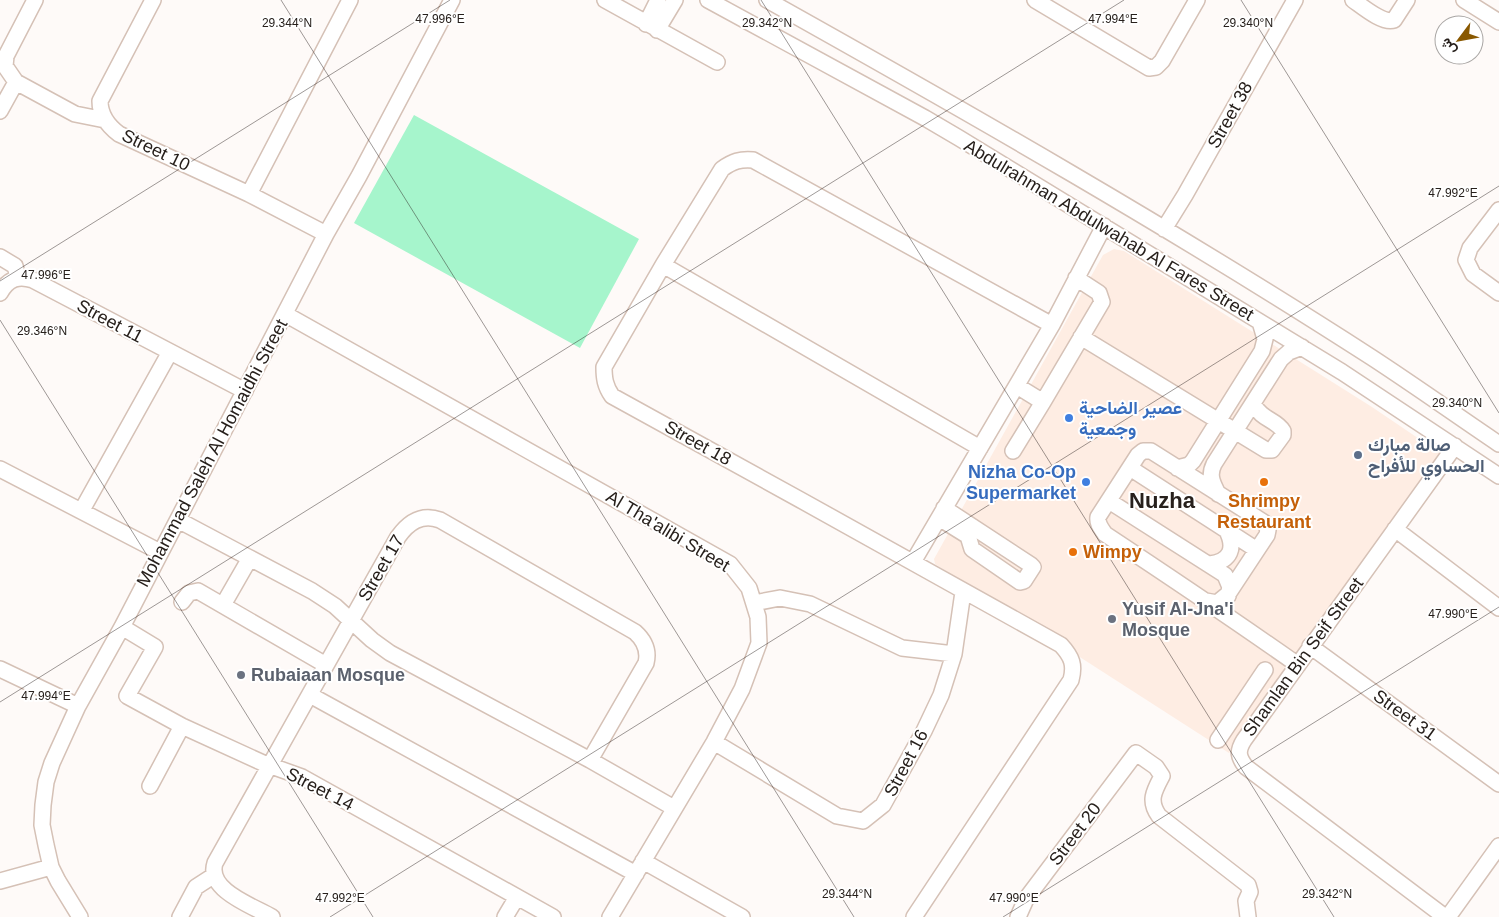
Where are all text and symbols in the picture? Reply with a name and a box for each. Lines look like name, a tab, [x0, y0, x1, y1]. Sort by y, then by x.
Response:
text: 47.996°E	[415, 12, 465, 26]
text: 47.994°E	[1088, 12, 1138, 26]
north arrow	[1434, 15, 1484, 65]
text: 29.344°N	[262, 16, 312, 30]
text: 29.342°N	[742, 16, 792, 30]
text: 29.340°N	[1223, 16, 1273, 30]
text: ش	[1437, 35, 1460, 58]
street label: Street 38	[1204, 78, 1256, 152]
street label: Street 10	[119, 125, 193, 175]
street label: Abdulrahman Abdulwahab Al Fares Street	[961, 135, 1257, 325]
text: 47.992°E	[1428, 186, 1478, 200]
text: 47.996°E	[21, 268, 71, 282]
street label: Street 11	[74, 295, 146, 347]
street label: Mohammad Saleh Al Homaidhi Street	[133, 316, 291, 590]
text: 29.346°N	[17, 324, 67, 338]
text: 29.340°N	[1432, 396, 1482, 410]
place label: عصير الضاحية وجمعية	[1079, 398, 1182, 440]
marker: عصير الضاحية وجمعية	[1063, 412, 1075, 424]
street label: Street 18	[661, 417, 735, 469]
place label: صالة مبارك الحساوي للأفراح	[1368, 435, 1485, 481]
marker: صالة مبارك الحساوي للأفراح	[1352, 449, 1364, 461]
place label: Nizha Co-Op Supermarket	[966, 462, 1076, 503]
marker: Nizha Co-Op Supermarket	[1080, 476, 1092, 488]
marker: Shrimpy Restaurant	[1258, 476, 1270, 488]
street label: Al Tha'alibi Street	[603, 486, 733, 576]
district label: Nuzha	[1129, 488, 1196, 513]
place label: Shrimpy Restaurant	[1217, 491, 1311, 532]
street label: Street 17	[354, 531, 408, 605]
place label: Wimpy	[1083, 542, 1142, 562]
marker: Wimpy	[1067, 546, 1079, 558]
street label: Shamlan Bin Seif Street	[1239, 574, 1367, 740]
place label: Yusif Al-Jna'i Mosque	[1122, 599, 1234, 640]
text: 47.990°E	[1428, 607, 1478, 621]
marker: Yusif Al-Jna'i Mosque	[1106, 613, 1118, 625]
place label: Rubaiaan Mosque	[251, 665, 405, 685]
marker: Rubaiaan Mosque	[235, 669, 247, 681]
street label: Street 31	[1370, 685, 1440, 745]
text: 47.994°E	[21, 689, 71, 703]
street label: Street 16	[880, 726, 932, 800]
street label: Street 14	[283, 764, 357, 814]
street label: Street 20	[1045, 799, 1105, 869]
text: 29.344°N	[822, 887, 872, 901]
text: 29.342°N	[1302, 887, 1352, 901]
text: 47.992°E	[315, 891, 365, 905]
text: 47.990°E	[989, 891, 1039, 905]

